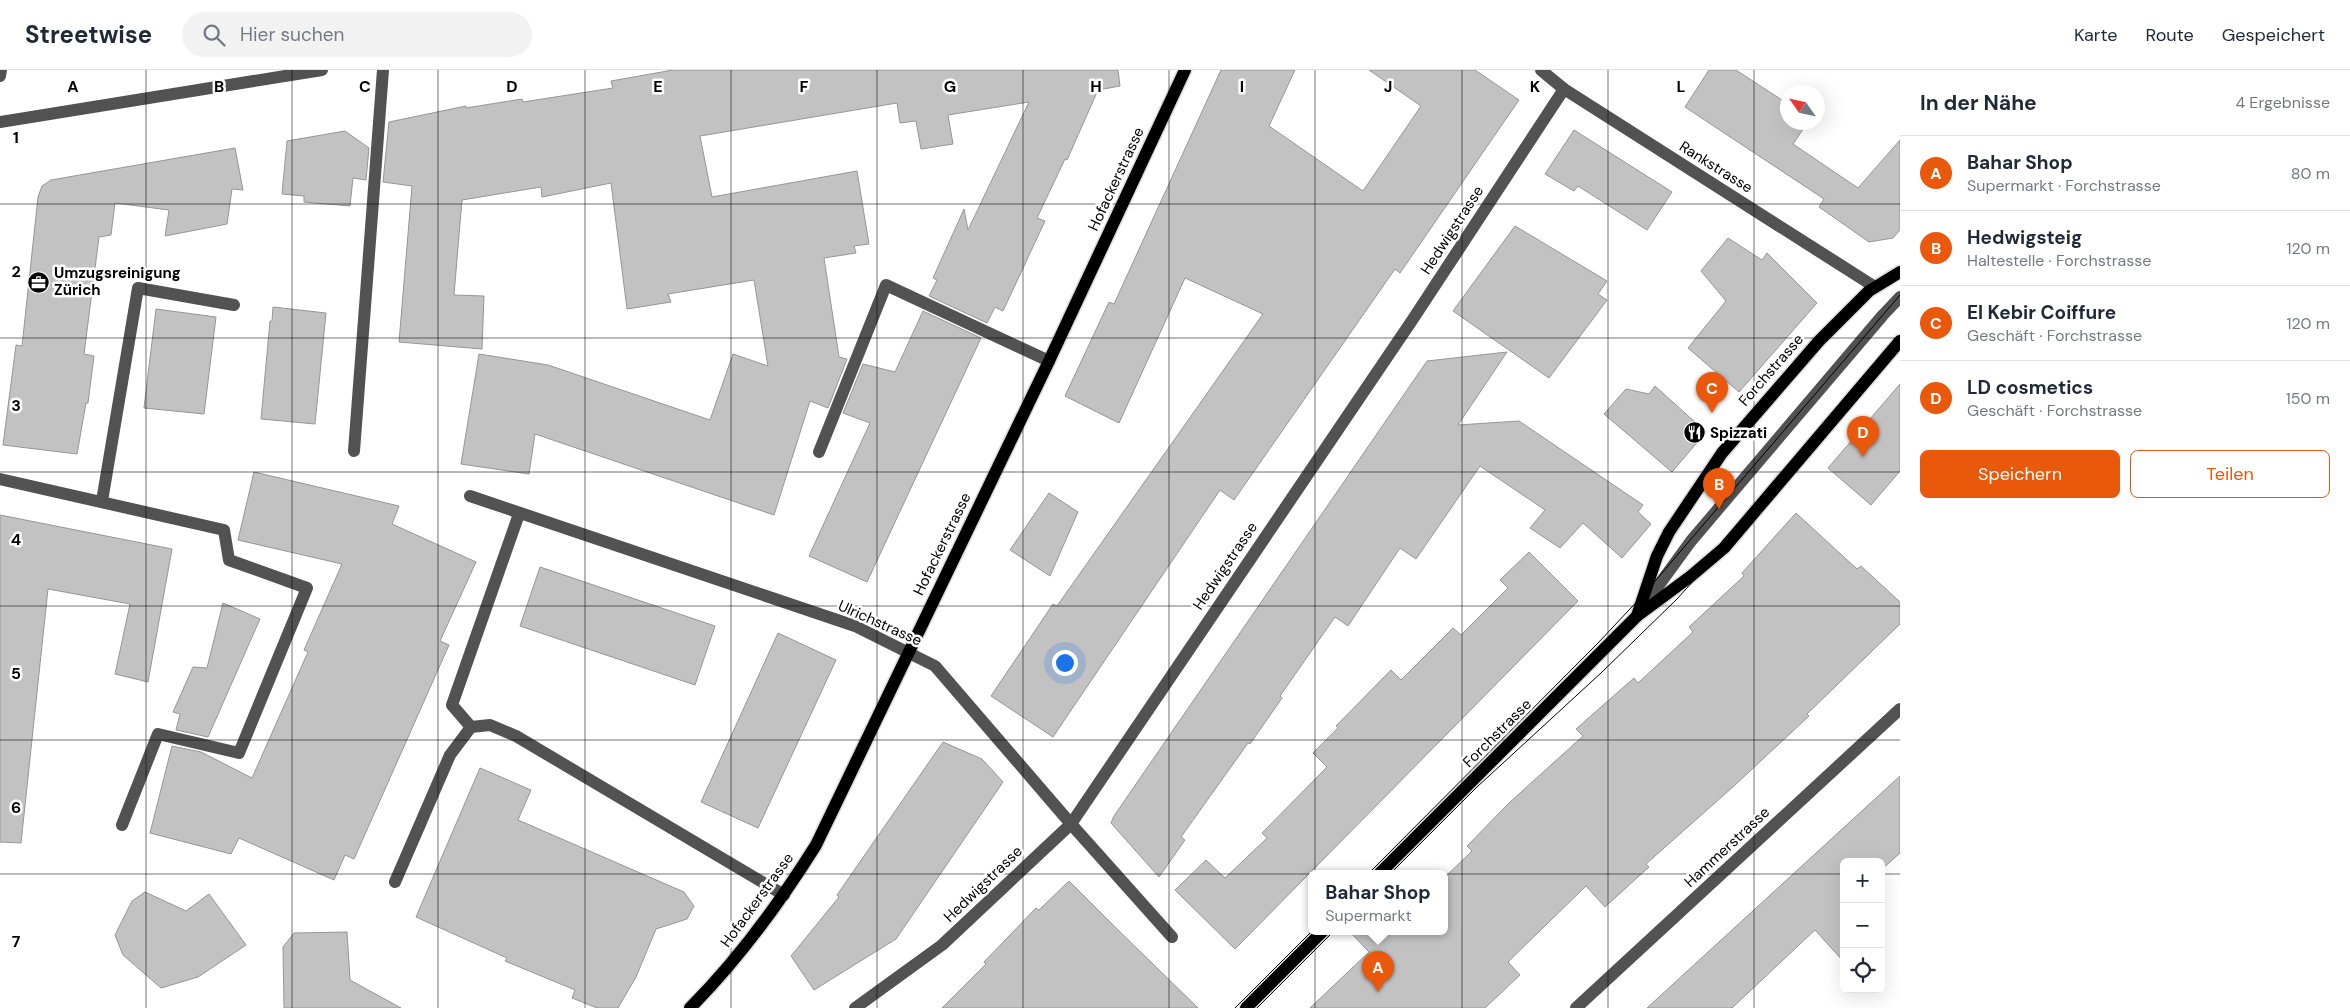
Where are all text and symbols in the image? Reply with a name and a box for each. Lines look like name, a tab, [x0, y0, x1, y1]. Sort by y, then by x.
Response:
search box	[182, 12, 532, 57]
text: Streetwise	[25, 19, 152, 50]
icon: search	[200, 21, 228, 49]
text: Hier suchen	[240, 22, 344, 47]
text: Karte	[2074, 23, 2118, 47]
text: Route	[2146, 23, 2194, 47]
text: Gespeichert	[2222, 23, 2325, 47]
text: A	[67, 76, 79, 97]
text: B	[214, 76, 224, 97]
text: C	[359, 76, 371, 97]
text: D	[506, 76, 518, 97]
text: E	[653, 76, 663, 97]
text: F	[800, 76, 809, 97]
text: G	[944, 76, 956, 97]
text: H	[1090, 76, 1102, 97]
text: I	[1240, 76, 1244, 97]
text: J	[1384, 76, 1392, 97]
text: K	[1530, 76, 1541, 97]
text: L	[1677, 76, 1686, 97]
north arrow	[1780, 85, 1825, 130]
text: In der Nähe	[1920, 89, 2037, 117]
text: 4 Ergebnisse	[2235, 92, 2330, 113]
street label: Hofackerstrasse	[1083, 124, 1149, 234]
text: 1	[13, 127, 19, 148]
street label: Rankstrasse	[1676, 137, 1756, 197]
text: Bahar Shop	[1967, 150, 2073, 175]
text: A	[1930, 163, 1942, 184]
text: 80 m	[2291, 163, 2330, 184]
text: Supermarkt · Forchstrasse	[1967, 175, 2161, 196]
street label: Hedwigstrasse	[1416, 182, 1488, 278]
text: Hedwigsteig	[1967, 225, 2082, 250]
text: B	[1931, 238, 1941, 259]
text: 120 m	[2286, 238, 2330, 259]
text: Haltestelle · Forchstrasse	[1967, 250, 2151, 271]
text: 2	[11, 261, 21, 282]
place label: Umzugsreinigung Zürich	[54, 263, 181, 300]
office icon: Umzugsreinigung Zürich	[26, 270, 50, 294]
text: El Kebir Coiffure	[1967, 300, 2116, 325]
text: C	[1930, 313, 1942, 334]
text: 120 m	[2286, 313, 2330, 334]
text: Geschäft · Forchstrasse	[1967, 325, 2142, 346]
street label: Forchstrasse	[1734, 330, 1808, 410]
pin: C	[1696, 372, 1728, 413]
text: LD cosmetics	[1967, 375, 2093, 400]
text: D	[1930, 388, 1942, 409]
text: 150 m	[2286, 388, 2330, 409]
text: 3	[11, 395, 21, 416]
text: Geschäft · Forchstrasse	[1967, 400, 2142, 421]
pin: D	[1847, 416, 1879, 457]
restaurant icon: Spizzati	[1682, 421, 1706, 445]
place label: Spizzati	[1710, 423, 1767, 443]
button: Speichern	[1920, 450, 2120, 498]
button: Teilen	[2130, 450, 2330, 498]
pin: B	[1703, 468, 1735, 509]
street label: Hofackerstrasse	[908, 489, 976, 599]
street label: Hedwigstrasse	[1188, 518, 1262, 614]
text: 4	[11, 529, 21, 550]
street label: Ulrichstrasse	[835, 596, 925, 650]
your location	[1052, 650, 1078, 676]
text: 5	[11, 663, 21, 684]
street label: Forchstrasse	[1458, 694, 1536, 772]
text: 6	[11, 797, 21, 818]
street label: Hammerstrasse	[1680, 802, 1774, 892]
street label: Hedwigstrasse	[939, 841, 1027, 927]
street label: Hofackerstrasse	[716, 849, 798, 951]
map controls	[1840, 858, 1885, 993]
button: +	[1840, 858, 1885, 903]
popup	[1308, 870, 1448, 935]
text: Bahar Shop	[1325, 880, 1431, 905]
button: −	[1840, 903, 1885, 948]
text: Supermarkt	[1325, 905, 1412, 926]
text: 7	[12, 931, 21, 952]
button: locate	[1840, 948, 1885, 993]
pin: A	[1362, 951, 1394, 992]

